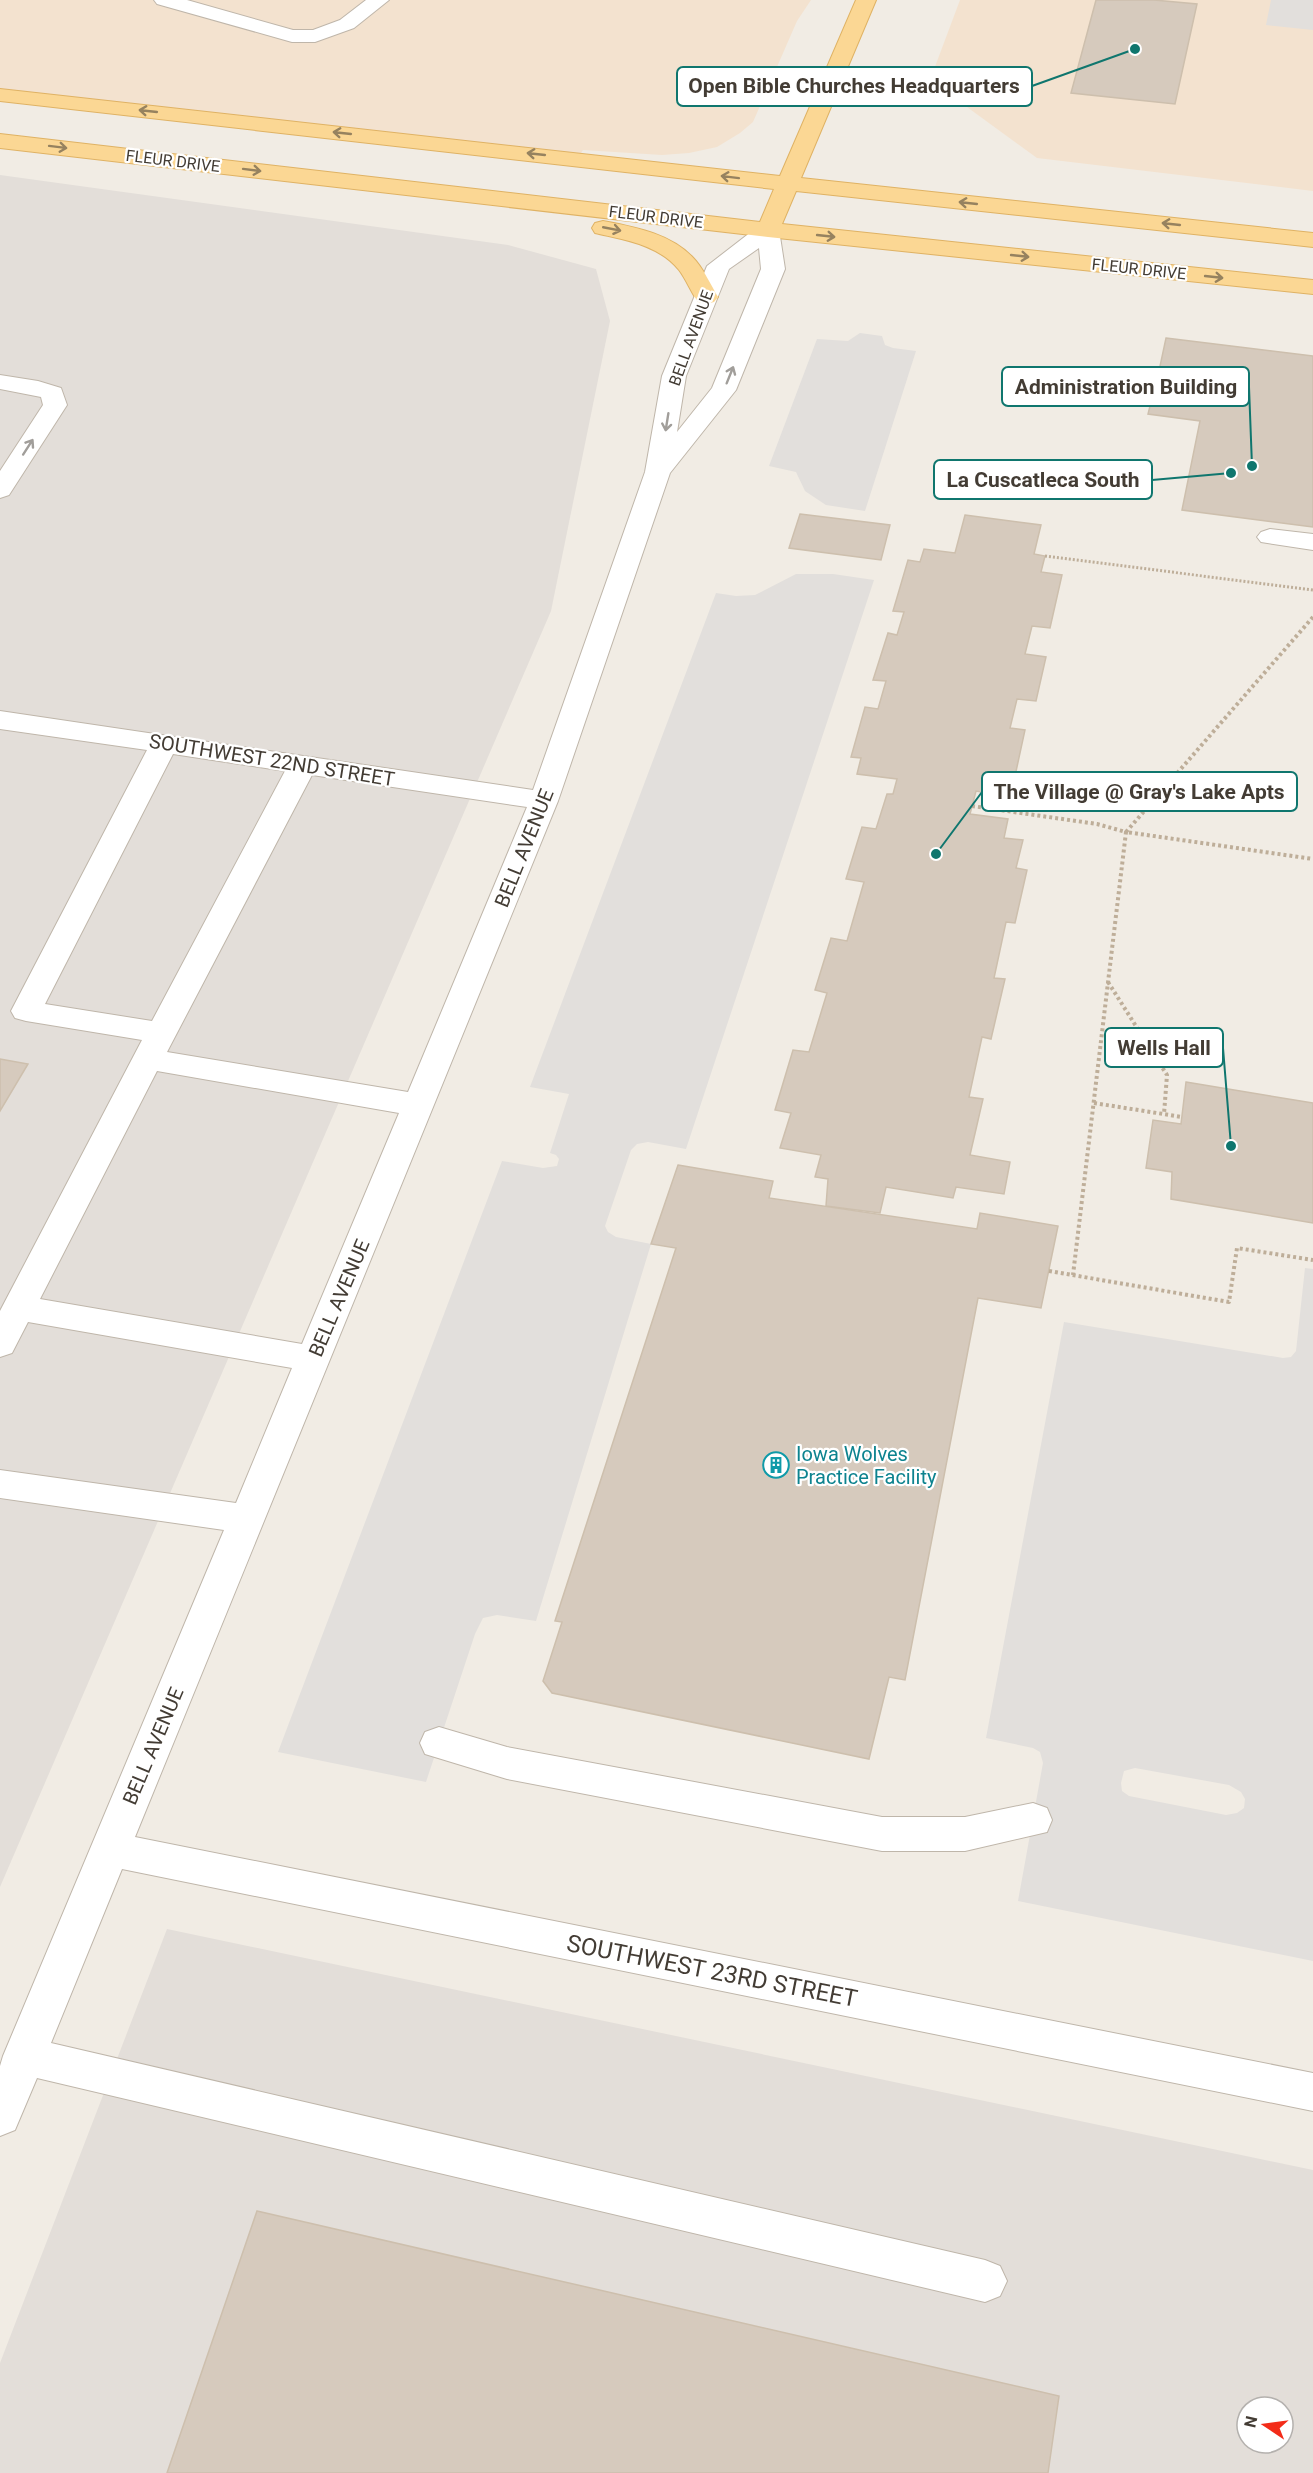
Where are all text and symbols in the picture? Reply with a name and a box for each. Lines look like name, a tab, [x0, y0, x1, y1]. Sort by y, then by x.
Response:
callout: Open Bible Churches Headquarters	[677, 67, 1032, 106]
text: Open Bible Churches Headquarters	[688, 74, 1020, 98]
one-way arrow	[139, 106, 159, 117]
one-way arrow	[333, 127, 353, 138]
one-way arrow	[48, 142, 68, 153]
street label: FLEUR DRIVE	[125, 146, 221, 176]
one-way arrow	[527, 148, 546, 159]
one-way arrow	[241, 165, 261, 176]
one-way arrow	[720, 171, 740, 182]
one-way arrow	[958, 197, 978, 208]
street label: FLEUR DRIVE	[608, 202, 704, 232]
one-way arrow	[1162, 218, 1182, 229]
one-way arrow	[601, 224, 621, 235]
one-way arrow	[816, 231, 836, 242]
one-way arrow	[1010, 251, 1030, 262]
street label: FLEUR DRIVE	[1091, 255, 1187, 283]
one-way arrow	[1204, 272, 1224, 283]
street label: BELL AVENUE	[665, 288, 717, 388]
one-way arrow	[725, 366, 736, 385]
callout: Administration Building	[1002, 367, 1249, 406]
text: Administration Building	[1015, 375, 1237, 399]
one-way arrow	[661, 411, 672, 431]
one-way arrow	[21, 439, 34, 456]
callout: La Cuscatleca South	[934, 460, 1152, 499]
text: La Cuscatleca South	[946, 468, 1140, 492]
street label: SOUTHWEST 22ND STREET	[148, 729, 396, 791]
callout: The Village @ Gray's Lake Apts	[982, 772, 1297, 811]
text: The Village @ Gray's Lake Apts	[993, 780, 1285, 804]
street label: BELL AVENUE	[489, 785, 559, 911]
callout: Wells Hall	[1105, 1028, 1223, 1067]
text: Wells Hall	[1117, 1036, 1211, 1060]
street label: BELL AVENUE	[303, 1236, 375, 1360]
place label: Iowa Wolves Practice Facility	[796, 1442, 937, 1489]
building icon: Iowa Wolves Practice Facility	[761, 1450, 791, 1480]
street label: BELL AVENUE	[117, 1684, 189, 1808]
street label: SOUTHWEST 23RD STREET	[564, 1929, 860, 2013]
north arrow	[1235, 2395, 1295, 2455]
text: N	[1240, 2414, 1261, 2429]

